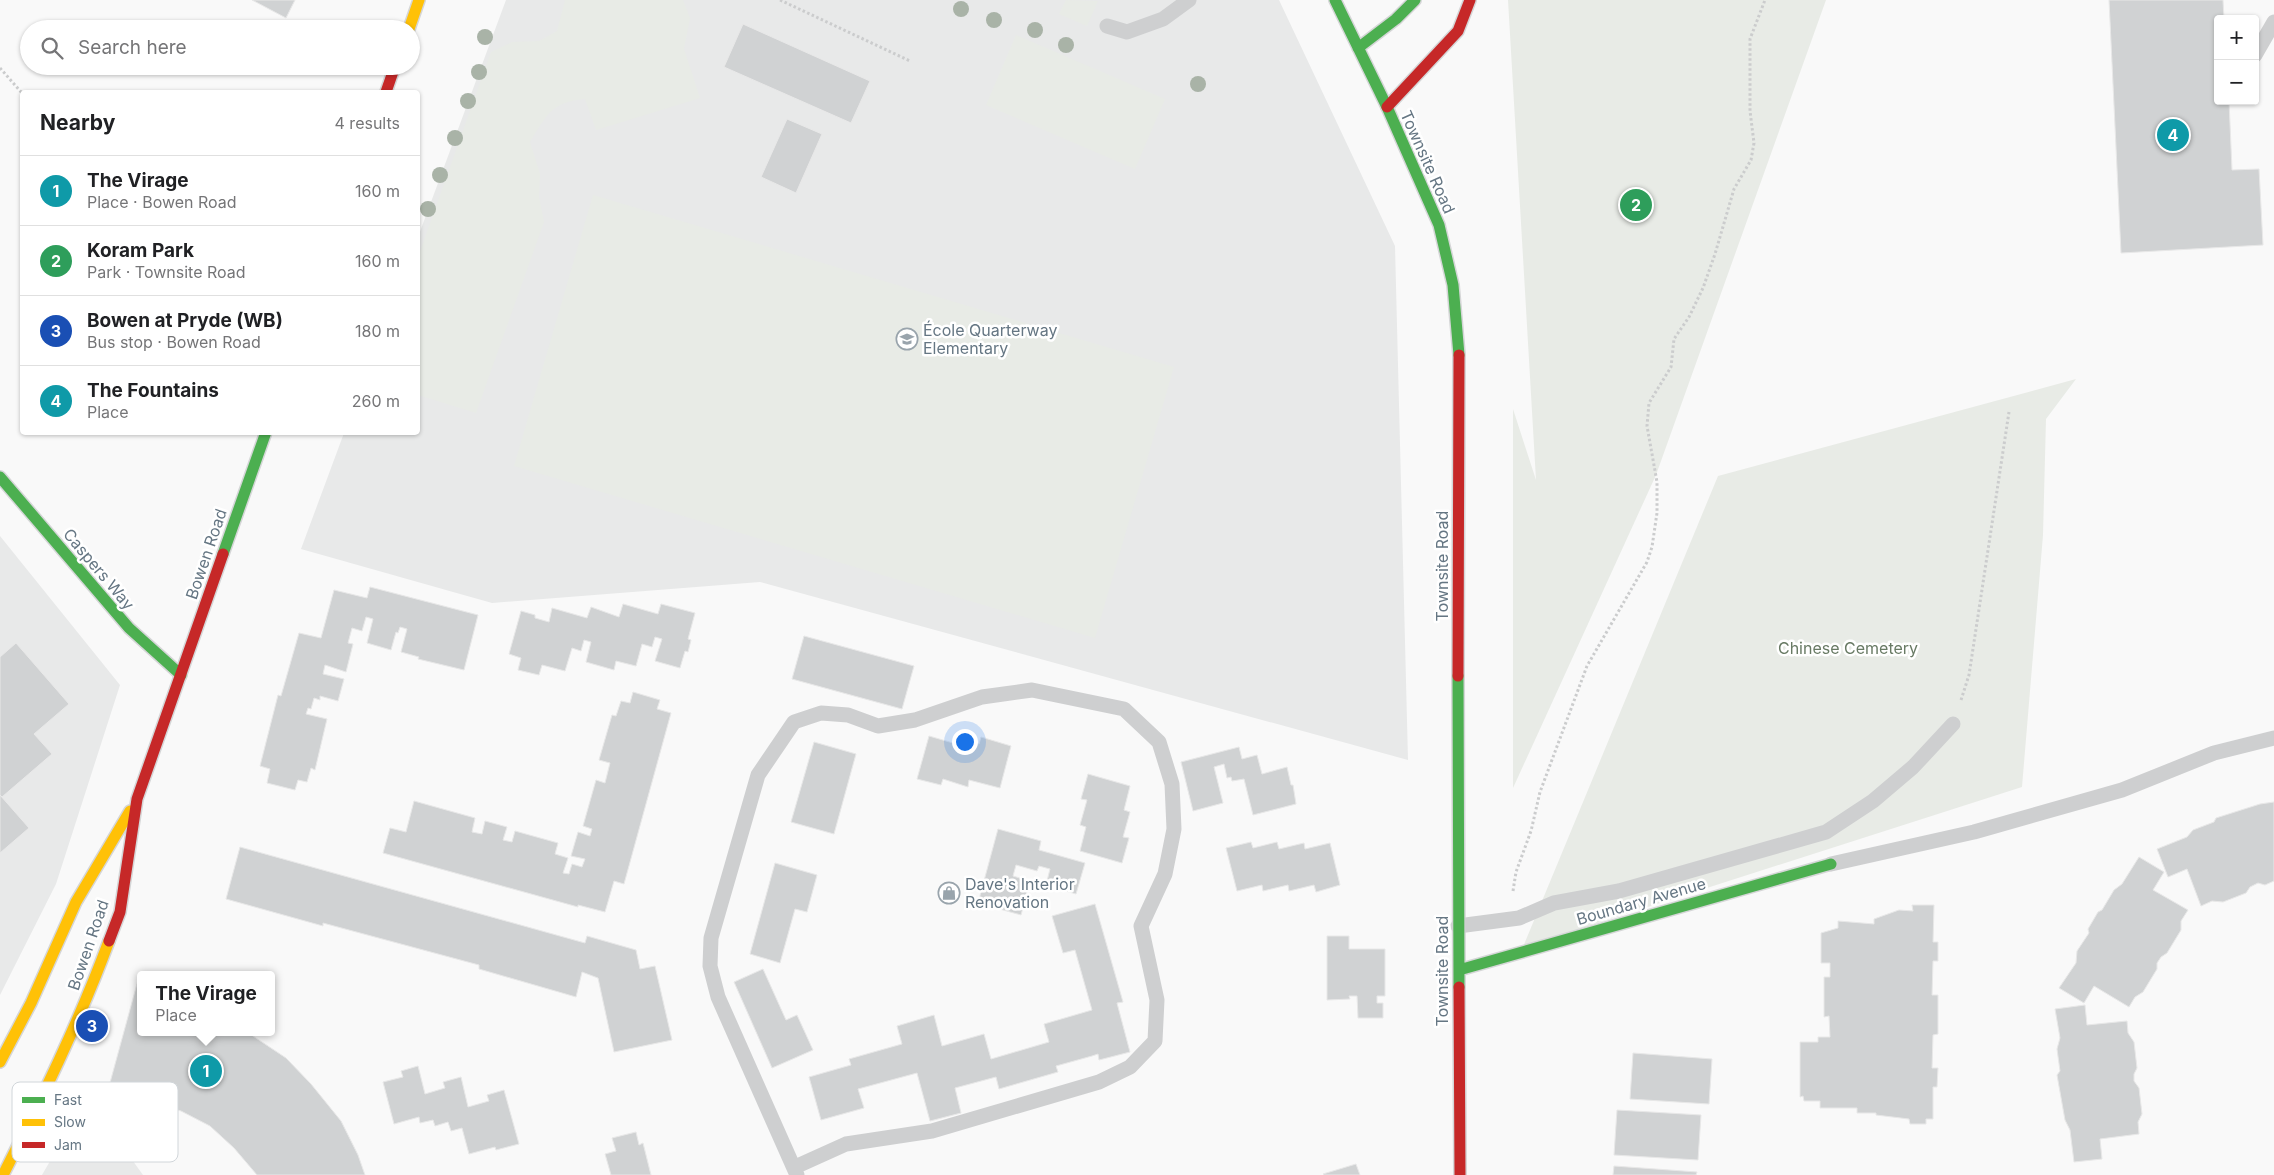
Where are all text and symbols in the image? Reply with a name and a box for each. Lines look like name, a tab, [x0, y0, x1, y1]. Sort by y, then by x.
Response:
map controls	[2214, 15, 2259, 105]
button: +	[2214, 15, 2259, 60]
search box	[20, 20, 420, 75]
icon: search	[38, 34, 66, 62]
text: Search here	[78, 36, 187, 59]
button: −	[2214, 60, 2259, 105]
street label: Townsite Road	[1396, 107, 1460, 217]
text: Nearby	[40, 110, 115, 135]
text: 4 results	[335, 113, 400, 133]
pin: 4	[2157, 116, 2189, 154]
text: The Virage	[87, 169, 189, 192]
text: 1	[53, 181, 59, 201]
text: 160 m	[355, 181, 400, 201]
pin: 2	[1620, 186, 1652, 224]
text: Place · Bowen Road	[87, 192, 237, 212]
text: Koram Park	[87, 239, 194, 262]
text: 2	[51, 251, 61, 271]
text: 160 m	[355, 251, 400, 271]
text: Park · Townsite Road	[87, 262, 246, 282]
text: Bowen at Pryde (WB)	[87, 309, 283, 332]
place label: École Quarterway Elementary	[923, 320, 1057, 358]
text: 3	[51, 321, 61, 341]
text: 180 m	[355, 321, 400, 341]
school or university icon: École Quarterway Elementary	[895, 327, 919, 351]
text: Bus stop · Bowen Road	[87, 332, 261, 352]
text: The Fountains	[87, 379, 219, 402]
text: 4	[51, 391, 61, 411]
text: 260 m	[352, 391, 400, 411]
text: Place	[87, 402, 129, 422]
street label: Bowen Road	[181, 506, 231, 602]
street label: Townsite Road	[1432, 511, 1452, 621]
street label: Caspers Way	[59, 524, 139, 614]
park label: Chinese Cemetery	[1778, 638, 1918, 658]
your location	[952, 729, 978, 755]
street label: Boundary Avenue	[1574, 873, 1708, 929]
place label: Dave's Interior Renovation	[965, 874, 1075, 912]
shop icon: Dave's Interior Renovation	[937, 881, 961, 905]
street label: Bowen Road	[63, 897, 113, 993]
street label: Townsite Road	[1432, 916, 1452, 1026]
popup	[137, 971, 275, 1036]
text: The Virage	[155, 982, 257, 1005]
text: Place	[155, 1005, 197, 1025]
pin: 3	[76, 1007, 108, 1045]
pin: 1	[190, 1052, 222, 1090]
legend	[12, 1082, 178, 1162]
text: Fast	[54, 1091, 82, 1108]
text: Slow	[54, 1113, 86, 1130]
text: Jam	[54, 1136, 82, 1153]

